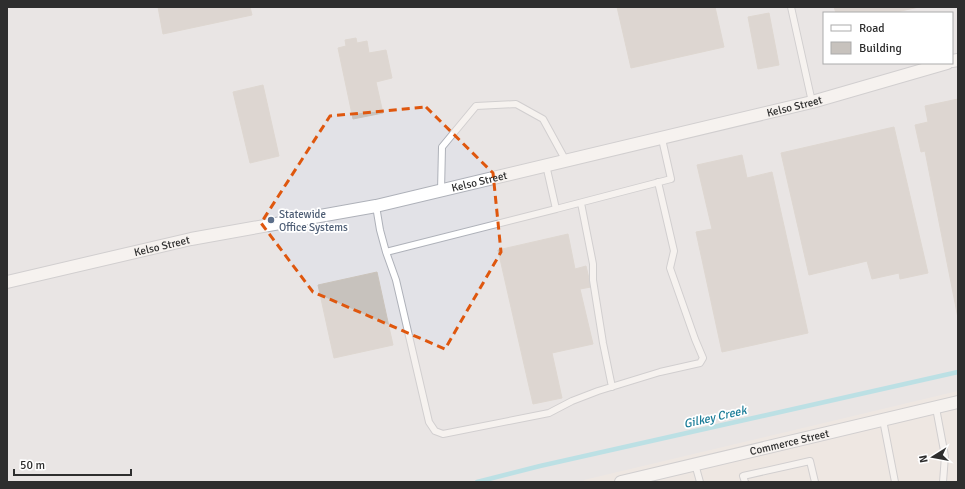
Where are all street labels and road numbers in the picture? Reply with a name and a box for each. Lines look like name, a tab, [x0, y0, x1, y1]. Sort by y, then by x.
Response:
street label: Kelso Street	[765, 93, 824, 120]
street label: Kelso Street	[450, 169, 509, 195]
street label: Kelso Street	[133, 233, 191, 259]
street label: Commerce Street	[749, 427, 830, 458]

